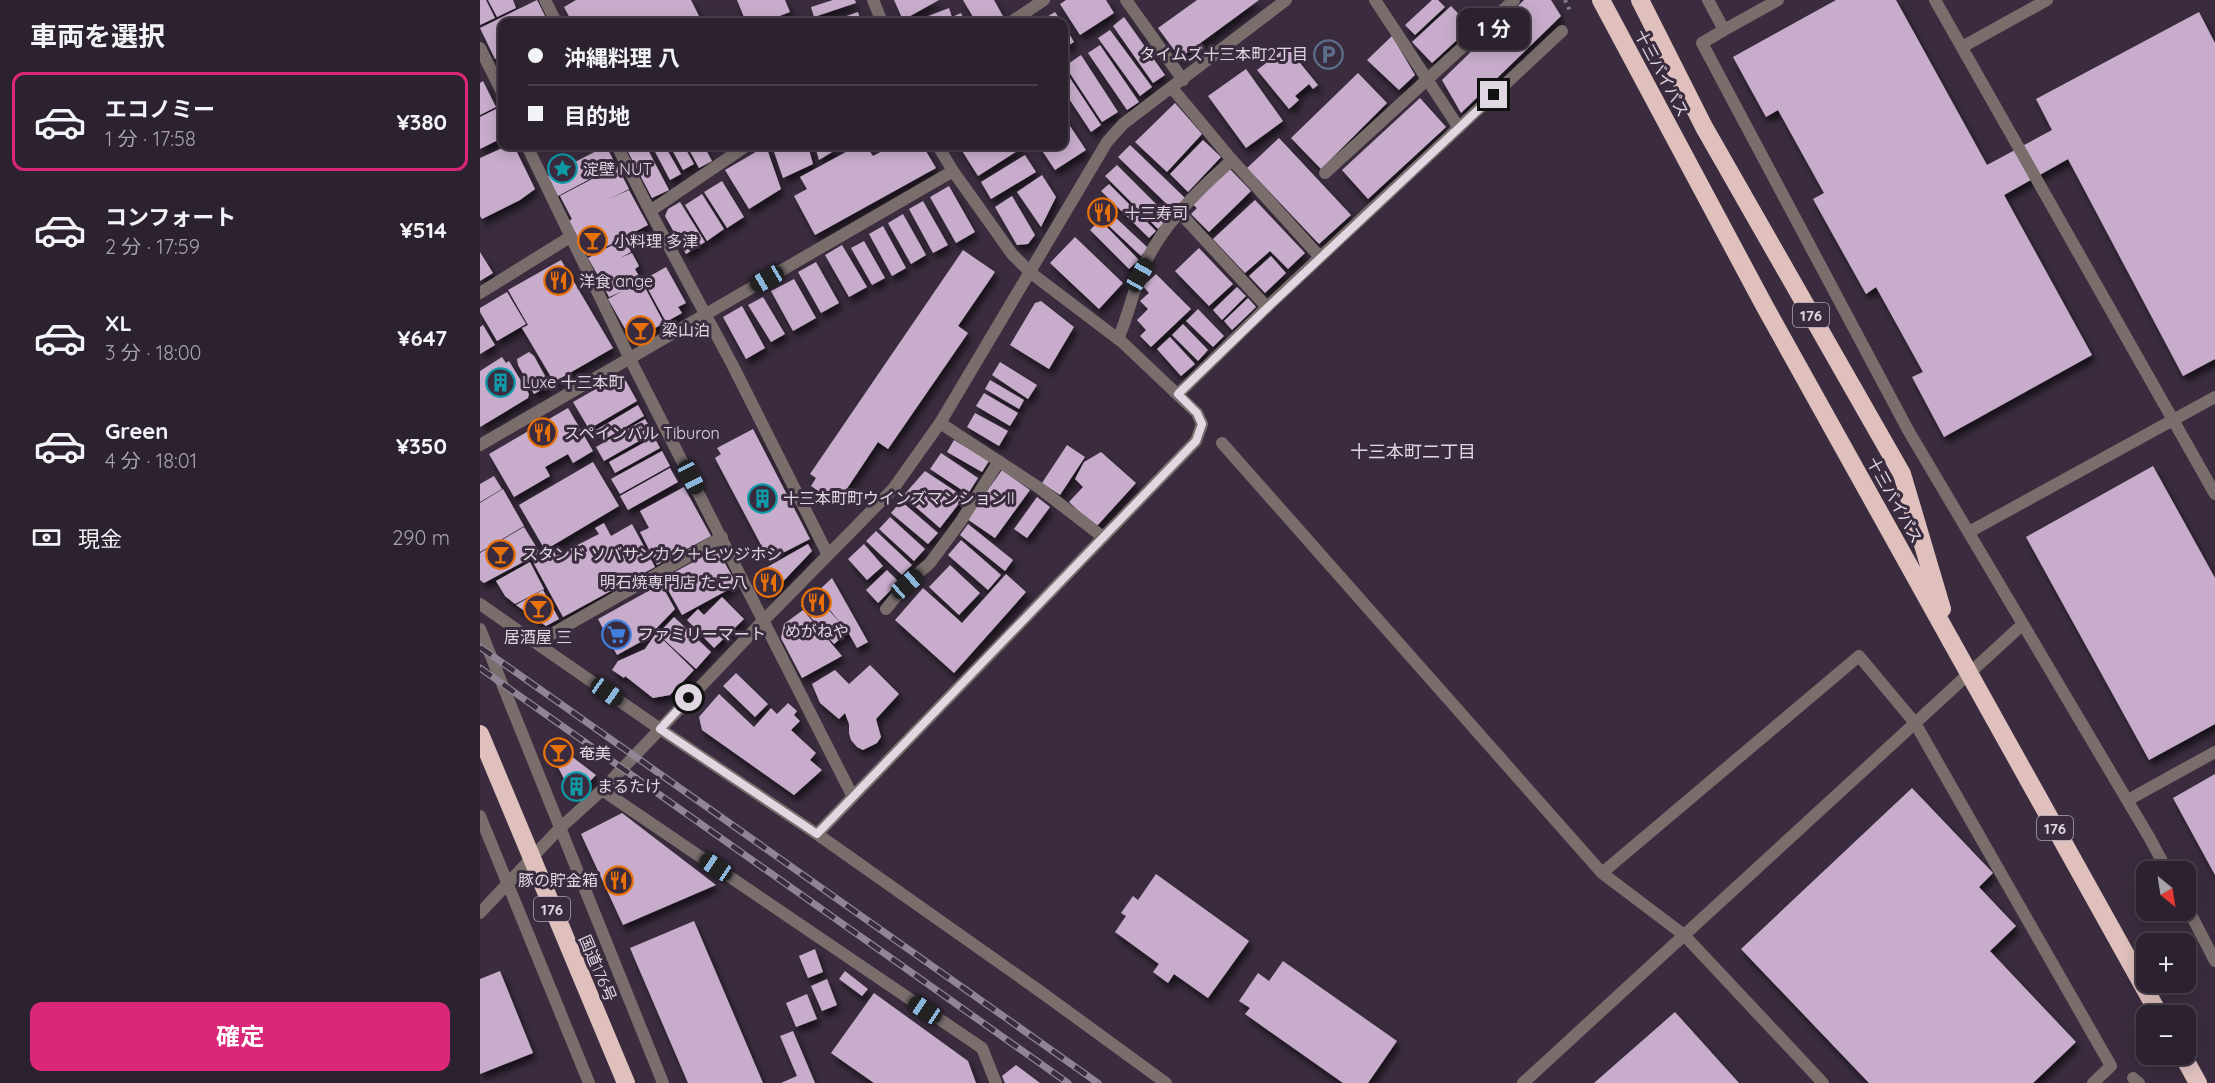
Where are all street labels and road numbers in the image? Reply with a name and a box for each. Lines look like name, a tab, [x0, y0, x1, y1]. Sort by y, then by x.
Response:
street label: 十三バイパス	[1631, 26, 1693, 120]
road number: 176	[1793, 303, 1829, 327]
street label: 十三バイパス	[1863, 453, 1927, 547]
road number: 176	[2037, 816, 2073, 840]
road number: 176	[534, 897, 570, 921]
street label: 国道176号	[575, 932, 621, 1004]

